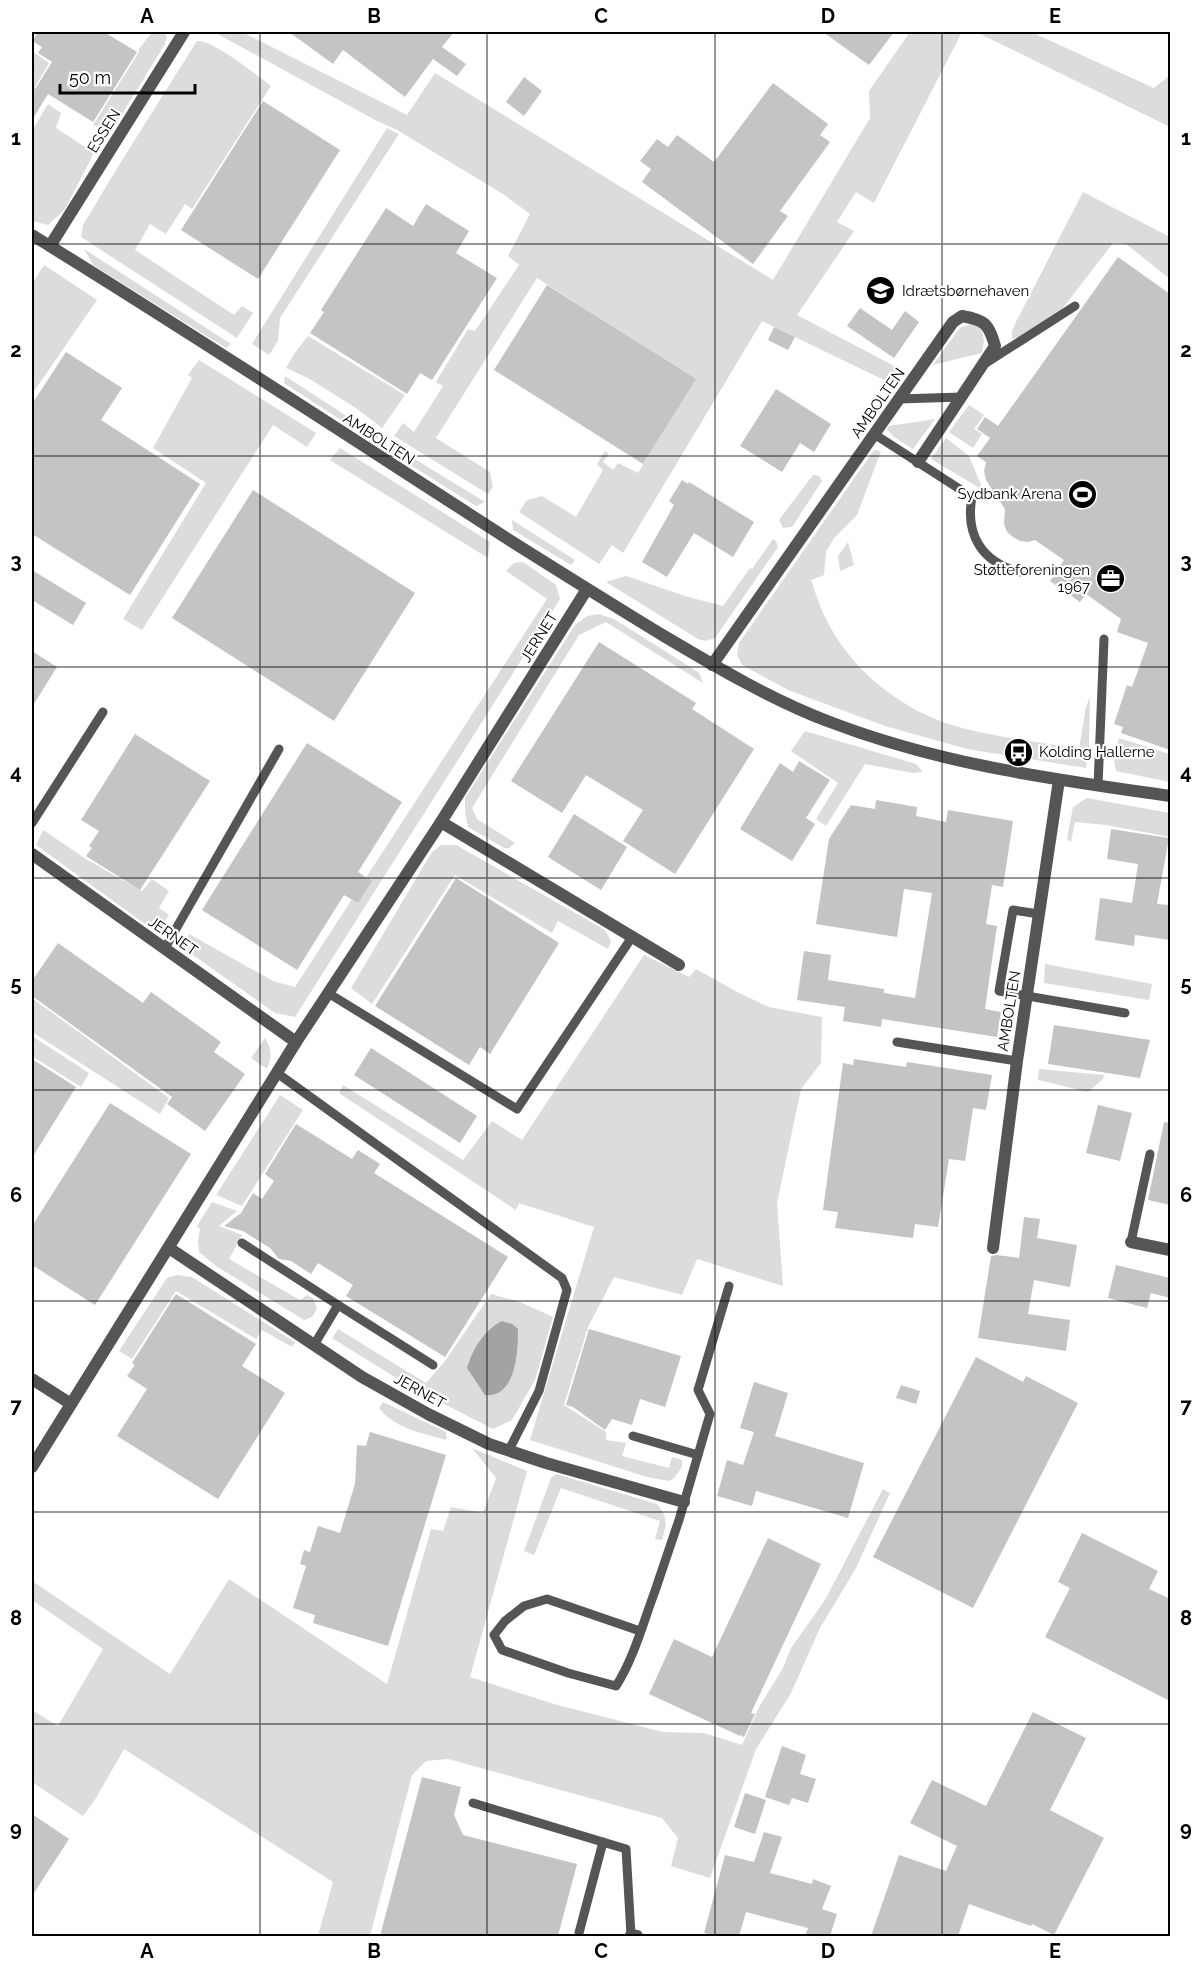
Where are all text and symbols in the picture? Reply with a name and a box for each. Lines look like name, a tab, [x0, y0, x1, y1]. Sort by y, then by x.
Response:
text: A	[140, 4, 154, 28]
text: B	[367, 4, 381, 28]
text: C	[594, 4, 608, 28]
text: D	[821, 4, 835, 28]
text: E	[1049, 4, 1061, 28]
scale bar	[60, 57, 195, 95]
text: 50 m	[69, 67, 111, 88]
street label: ESSEN	[84, 106, 124, 156]
text: 1	[11, 126, 21, 150]
text: 1	[1181, 126, 1191, 150]
school or university icon: Idrætsbørnehaven	[865, 275, 897, 307]
place label: Idrætsbørnehaven	[902, 282, 1029, 300]
text: 2	[10, 338, 22, 362]
text: 2	[1180, 338, 1192, 362]
street label: AMBOLTEN	[847, 364, 909, 442]
street label: AMBOLTEN	[340, 409, 418, 469]
sports icon: Sydbank Arena	[1067, 478, 1099, 510]
place label: Sydbank Arena	[958, 485, 1062, 503]
text: 3	[10, 549, 22, 573]
text: 3	[1180, 549, 1192, 573]
place label: Støtteforeningen 1967	[974, 561, 1090, 596]
office icon: Støtteforeningen 1967	[1095, 563, 1127, 595]
street label: JERNET	[517, 608, 561, 666]
bus stop icon: Kolding Hallerne	[1002, 736, 1034, 768]
place label: Kolding Hallerne	[1039, 743, 1155, 761]
text: 4	[10, 760, 22, 784]
text: 4	[1180, 760, 1192, 784]
street label: JERNET	[145, 913, 201, 959]
street label: AMBOLTEN	[994, 969, 1024, 1053]
text: 5	[10, 972, 22, 996]
text: 5	[1180, 972, 1192, 996]
text: 6	[10, 1183, 22, 1207]
text: 6	[1180, 1183, 1192, 1207]
street label: JERNET	[391, 1370, 449, 1412]
text: 7	[10, 1394, 22, 1418]
text: 7	[1180, 1394, 1192, 1418]
text: 8	[10, 1606, 22, 1630]
text: 8	[1180, 1606, 1192, 1630]
text: 9	[10, 1817, 22, 1841]
text: 9	[1180, 1817, 1192, 1841]
text: A	[140, 1939, 154, 1963]
text: B	[367, 1939, 381, 1963]
text: C	[594, 1939, 608, 1963]
text: D	[821, 1939, 835, 1963]
text: E	[1049, 1939, 1061, 1963]

